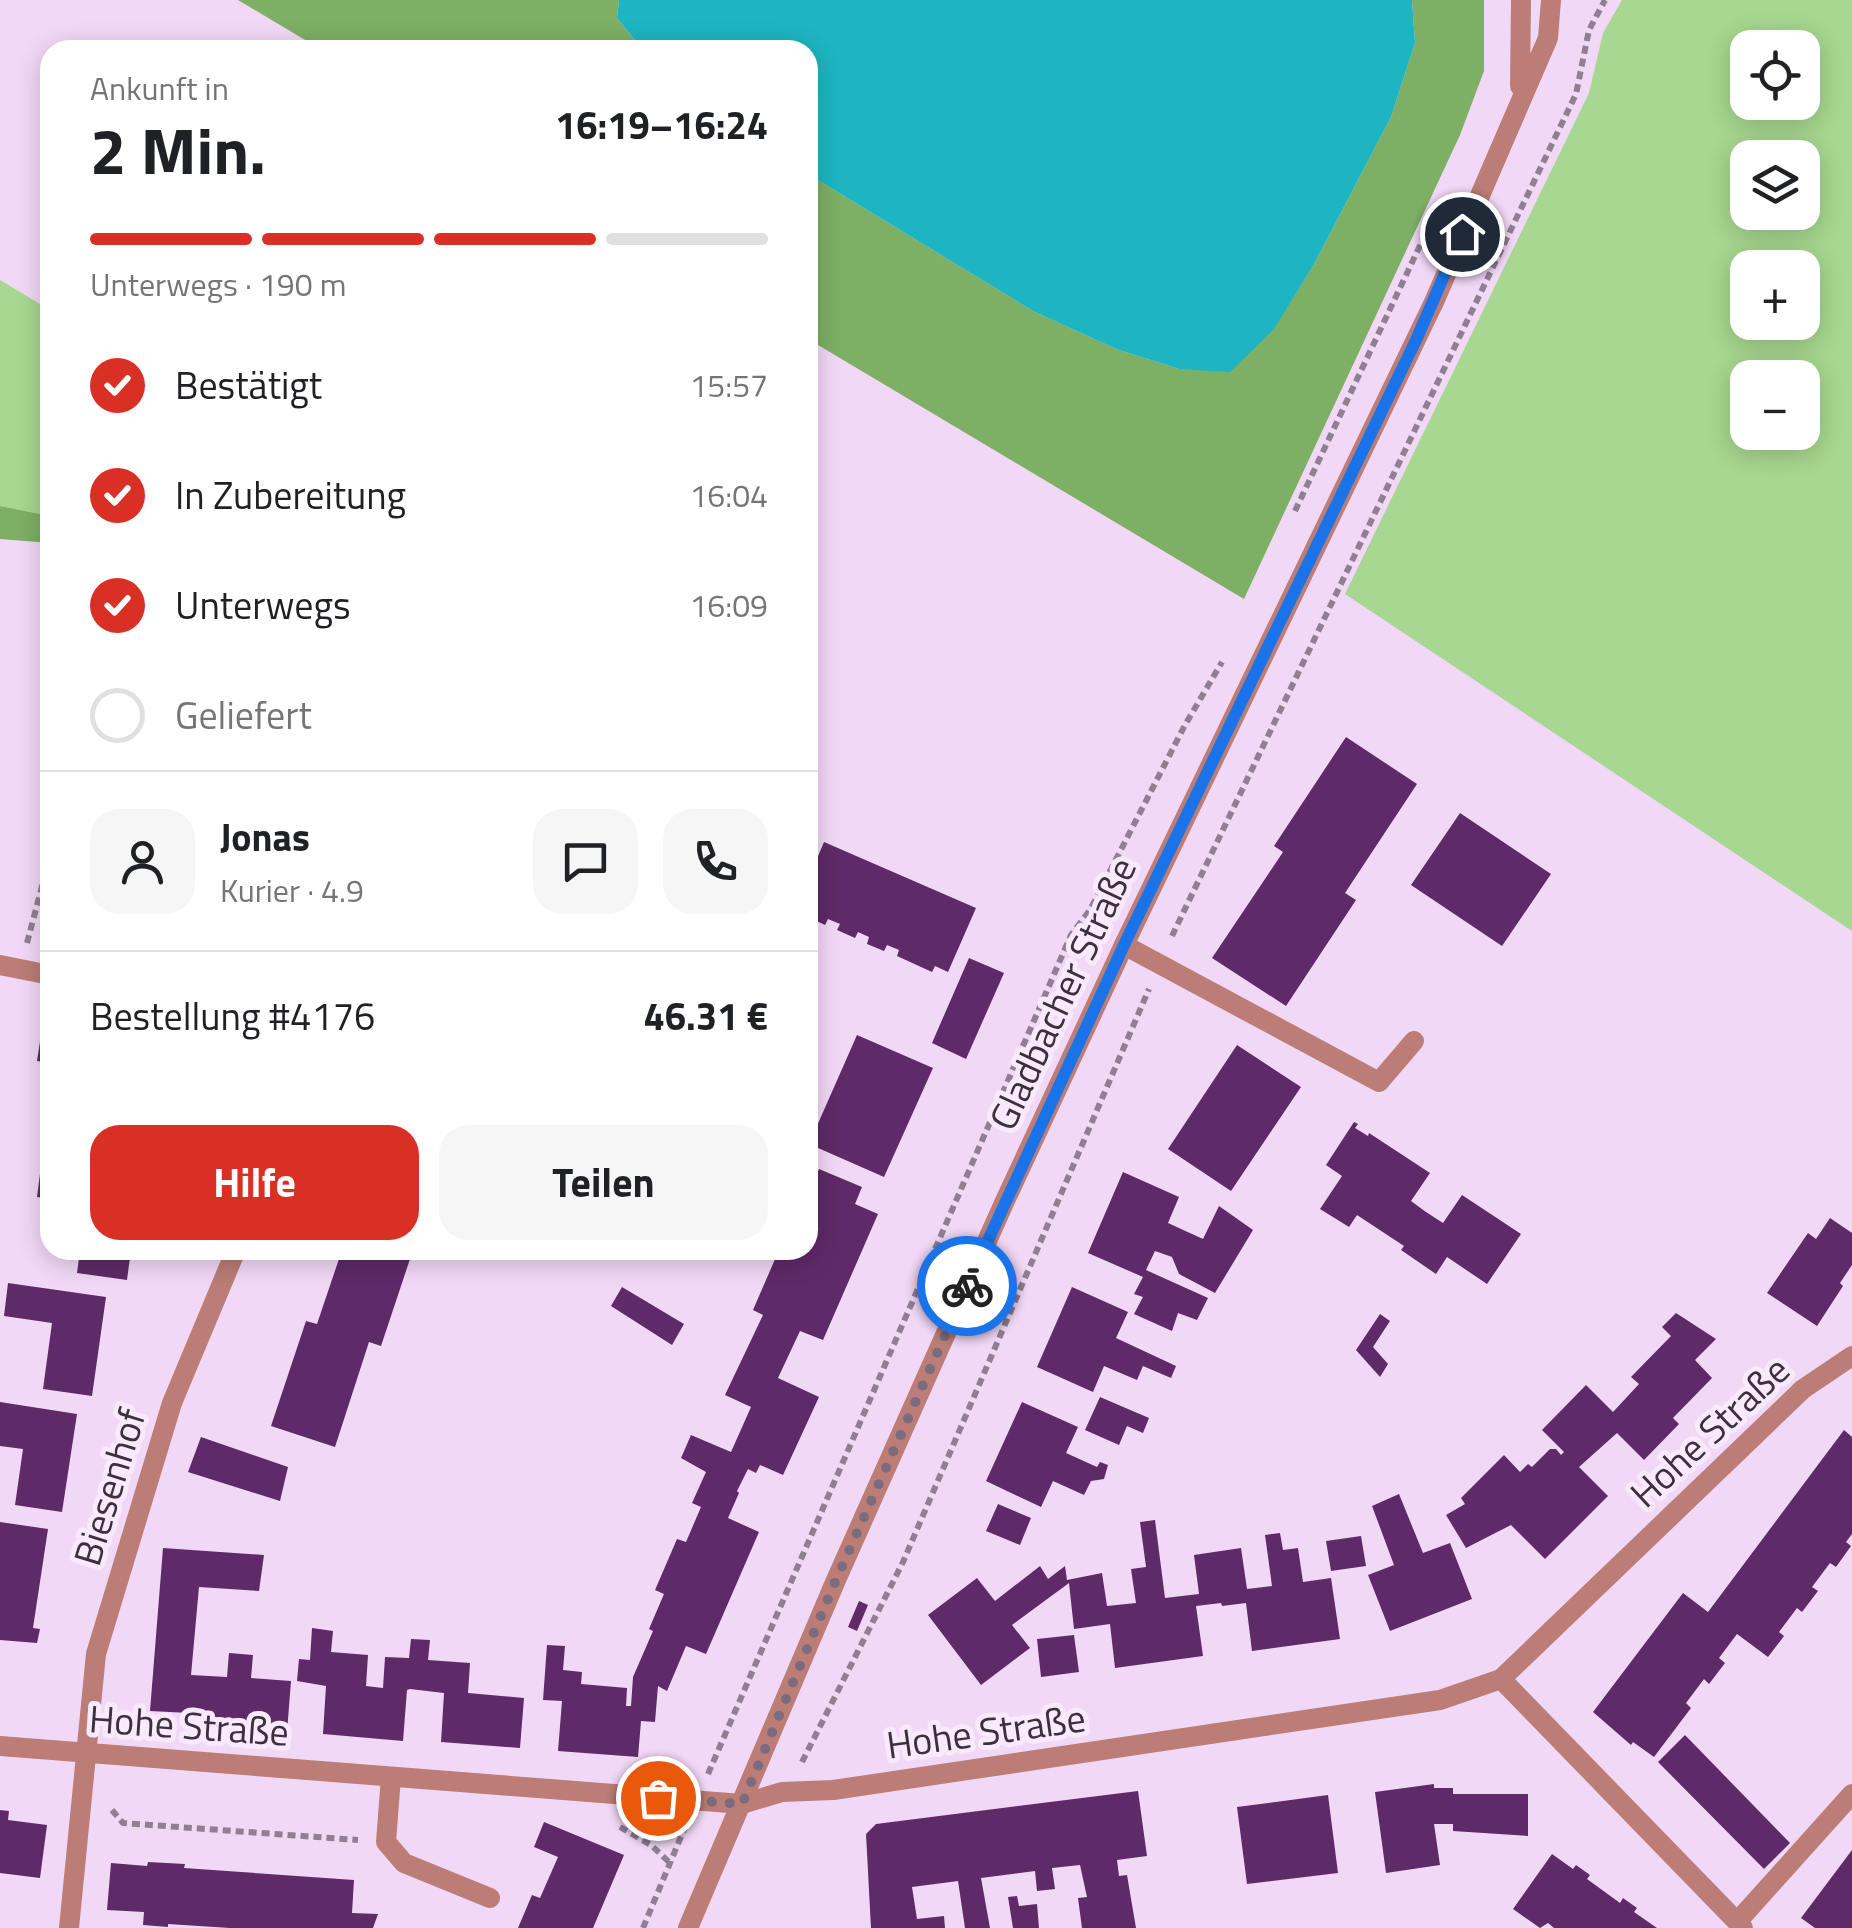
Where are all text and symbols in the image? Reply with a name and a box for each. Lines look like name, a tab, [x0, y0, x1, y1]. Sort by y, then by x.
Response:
map controls	[1730, 30, 1820, 450]
button: locate	[1730, 30, 1820, 120]
text: Ankunft in	[90, 64, 229, 112]
text: 16:19–16:24	[555, 96, 768, 154]
text: 2 Min.	[90, 100, 266, 199]
button: layers	[1730, 140, 1820, 230]
pin	[1420, 192, 1505, 277]
icon: home	[1435, 207, 1490, 262]
button: +	[1730, 250, 1820, 340]
text: Unterwegs · 190 m	[90, 260, 346, 308]
text: Bestätigt	[175, 356, 322, 414]
icon: check	[90, 358, 145, 413]
button: −	[1730, 360, 1820, 450]
text: 15:57	[689, 361, 768, 409]
text: In Zubereitung	[175, 466, 406, 524]
icon: check	[90, 468, 145, 523]
text: 16:04	[689, 471, 768, 519]
text: Unterwegs	[175, 576, 351, 634]
icon: check	[90, 578, 145, 633]
text: 16:09	[689, 581, 768, 629]
text: Geliefert	[175, 686, 312, 744]
text: Jonas	[220, 808, 310, 866]
button: person	[90, 809, 195, 914]
button: chat	[533, 809, 638, 914]
button: phone	[663, 809, 768, 914]
street label: Gladbacher Straße	[974, 848, 1151, 1139]
text: Kurier · 4.9	[220, 866, 364, 914]
text: Bestellung #4176	[90, 987, 375, 1045]
text: 46.31 €	[644, 987, 768, 1045]
button: Hilfe	[90, 1125, 419, 1240]
button: Teilen	[439, 1125, 768, 1240]
courier	[917, 1236, 1017, 1336]
icon: bike	[940, 1259, 995, 1314]
street label: Hohe Straße	[1616, 1342, 1802, 1521]
street label: Biesenhof	[58, 1401, 160, 1572]
street label: Hohe Straße	[883, 1688, 1089, 1774]
street label: Hohe Straße	[87, 1689, 291, 1761]
pin	[616, 1756, 701, 1841]
icon: bag	[631, 1771, 686, 1826]

